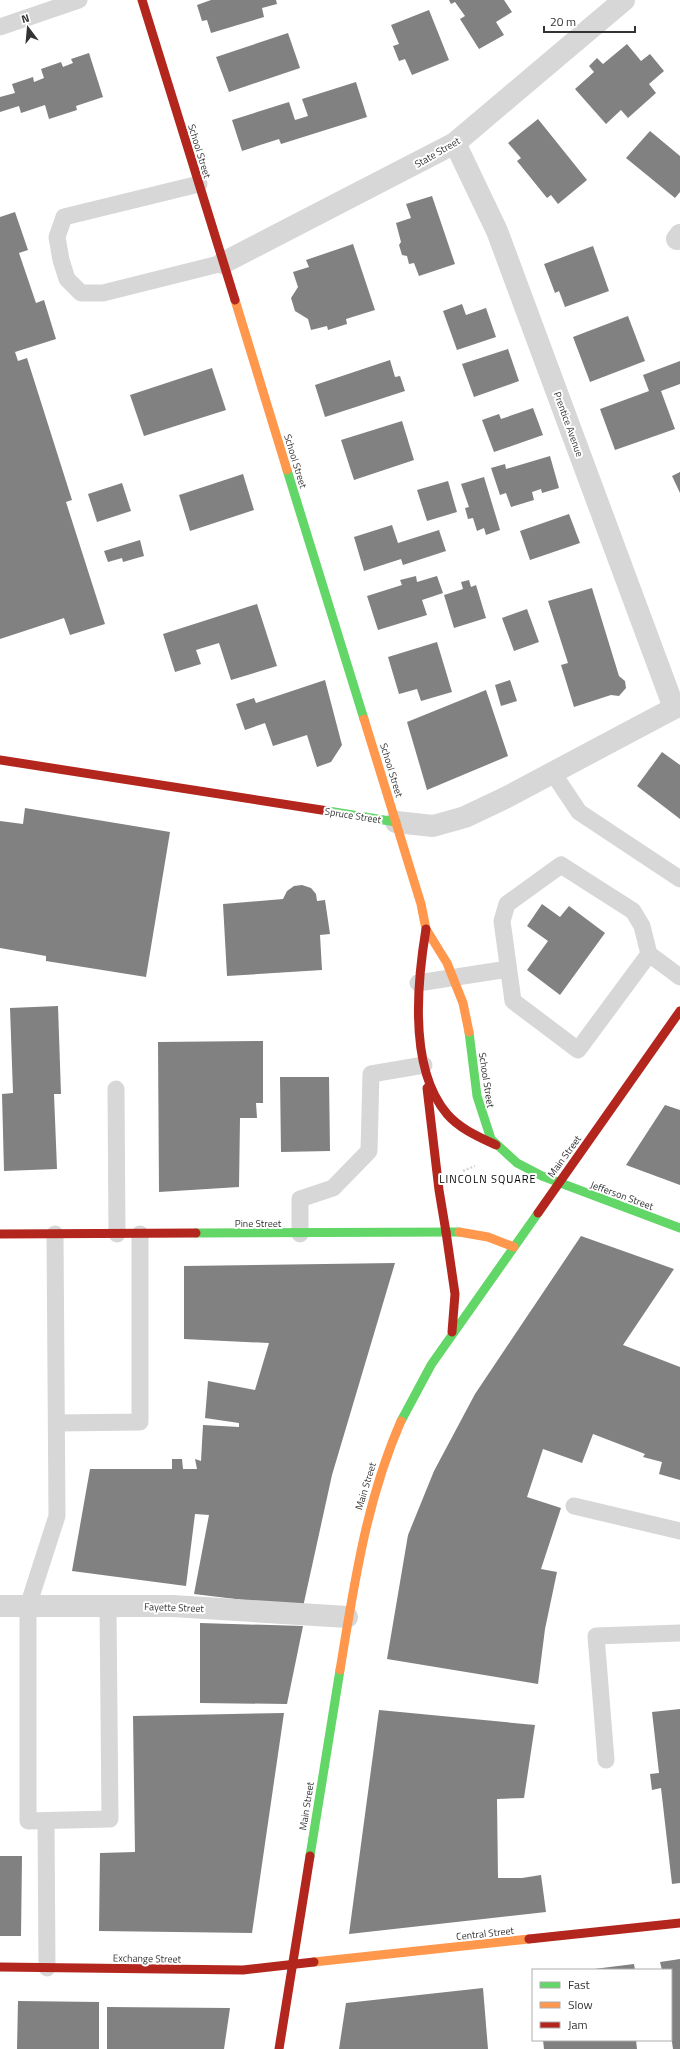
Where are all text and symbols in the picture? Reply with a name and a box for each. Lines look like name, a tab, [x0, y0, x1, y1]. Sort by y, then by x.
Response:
north arrow	[8, 8, 48, 48]
scale bar	[544, 8, 635, 34]
text: N	[19, 10, 31, 27]
text: 20 m	[550, 12, 576, 31]
street label: School Street	[184, 122, 215, 181]
street label: State Street	[412, 133, 463, 172]
street label: Prentice Avenue	[550, 390, 587, 459]
street label: School Street	[280, 432, 311, 491]
street label: School Street	[376, 741, 407, 800]
street label: Spruce Street	[324, 804, 383, 827]
street label: School Street	[475, 1051, 498, 1109]
street label: Main Street	[544, 1132, 585, 1181]
district label: LINCOLN SQUARE	[439, 1171, 537, 1187]
street label: Jefferson Street	[588, 1177, 656, 1214]
street label: Pine Street	[235, 1216, 282, 1231]
street label: Main Street	[351, 1460, 380, 1512]
street label: Fayette Street	[144, 1599, 205, 1616]
street label: Main Street	[295, 1780, 318, 1831]
street label: Central Street	[455, 1923, 515, 1944]
street label: Exchange Street	[113, 1950, 182, 1967]
legend	[532, 1969, 672, 2041]
text: Fast	[568, 1975, 591, 1994]
text: Slow	[568, 1995, 593, 2014]
text: Jam	[568, 2015, 588, 2034]

